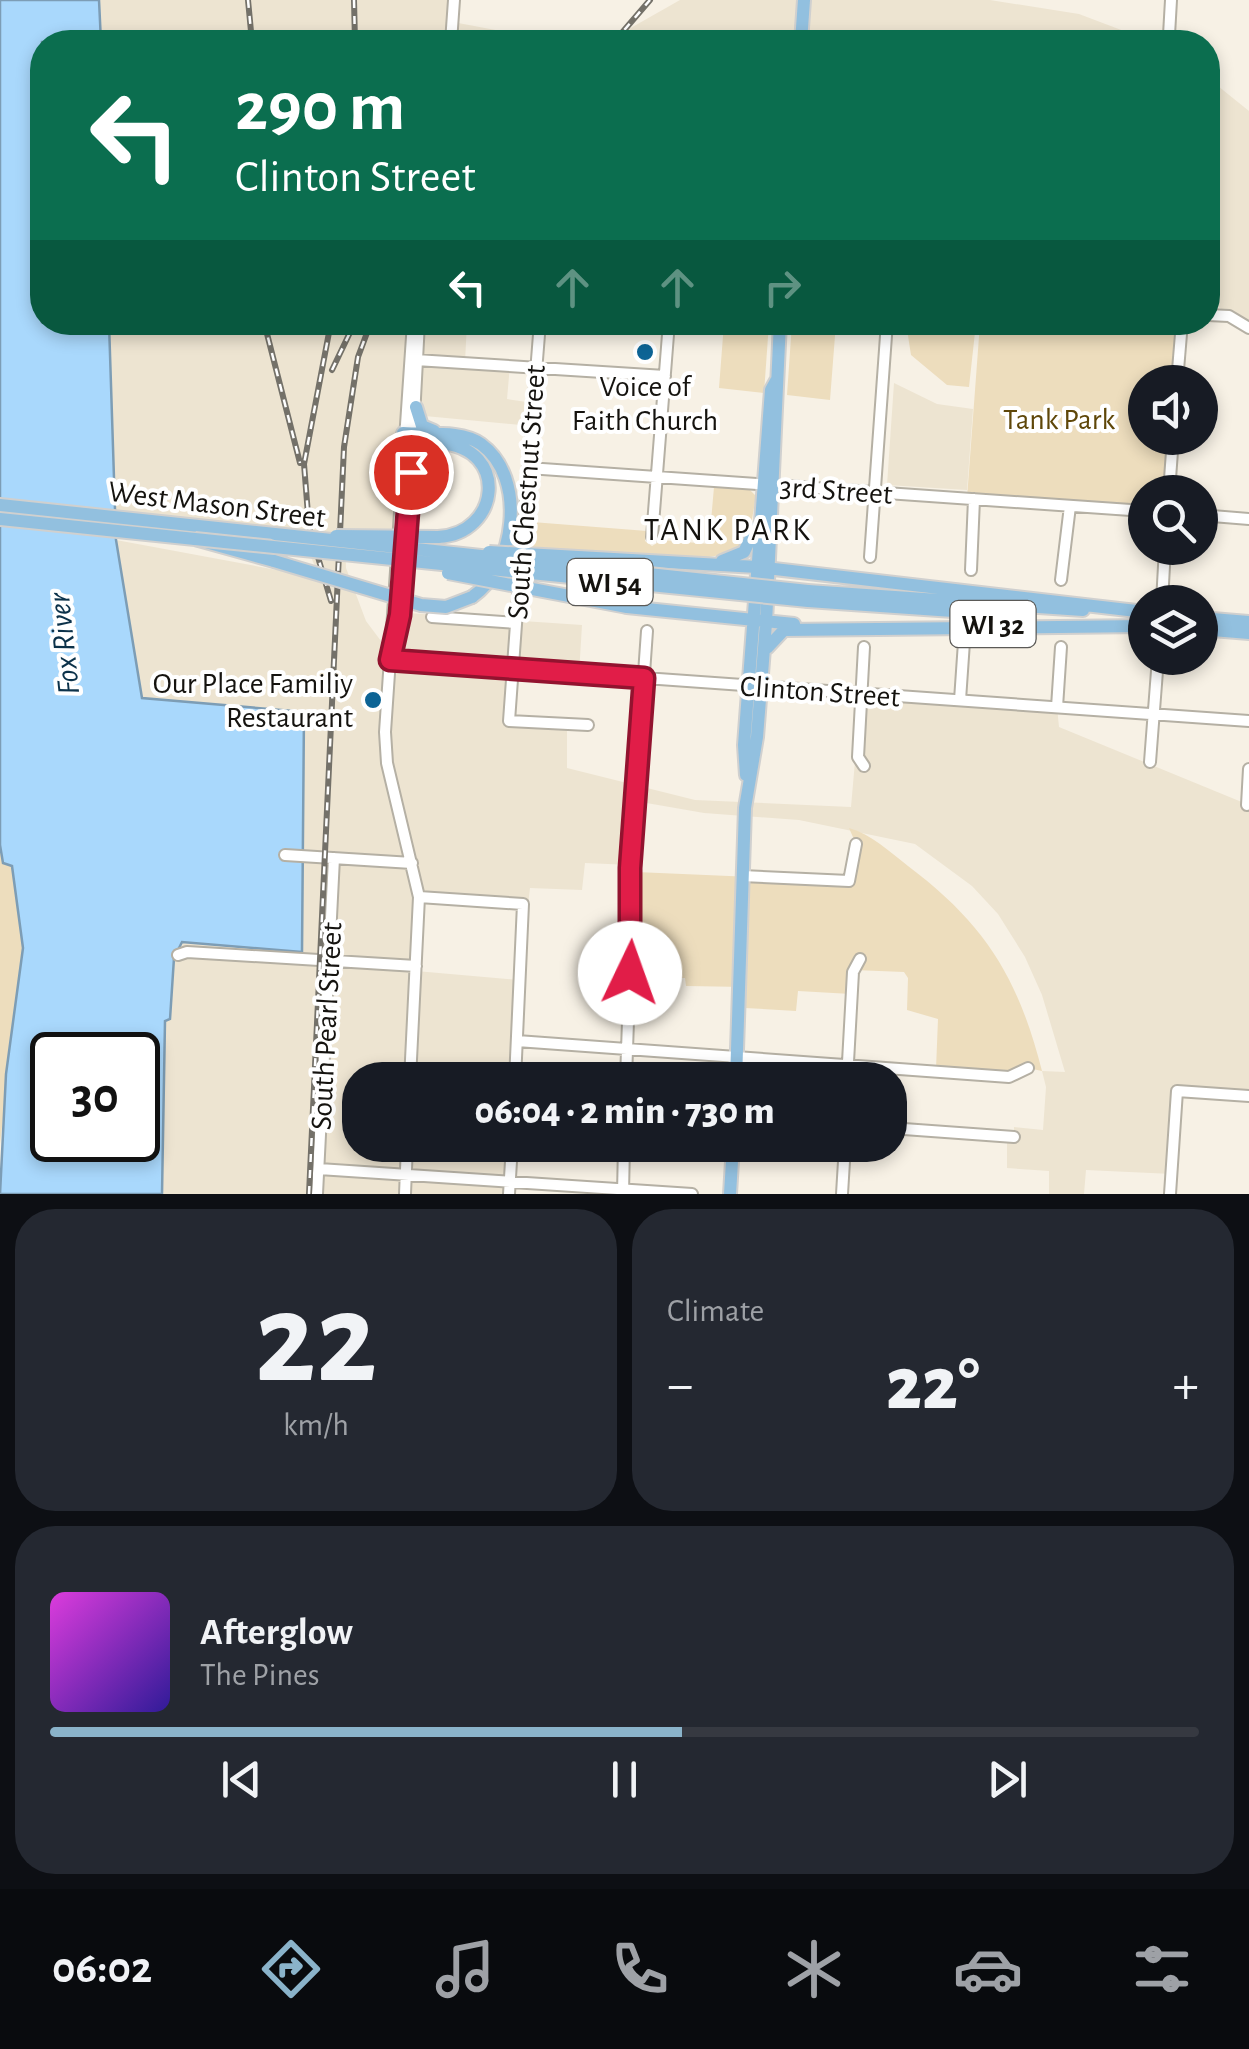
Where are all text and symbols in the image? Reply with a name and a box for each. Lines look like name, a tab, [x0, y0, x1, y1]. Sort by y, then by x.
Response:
icon: left	[70, 70, 200, 200]
text: 290 m	[235, 73, 405, 143]
text: Clinton Street	[235, 155, 476, 200]
icon: left	[440, 260, 495, 315]
icon: ahead	[545, 260, 600, 315]
icon: ahead	[650, 260, 705, 315]
icon: right	[755, 260, 810, 315]
marker: Voice of Faith Church	[634, 341, 656, 363]
street label: South Chestnut Street	[503, 363, 551, 620]
map controls	[1128, 365, 1218, 675]
button: sound	[1128, 365, 1218, 455]
place label: Voice of Faith Church	[572, 372, 718, 436]
park label: Tank Park	[1003, 405, 1115, 435]
pin	[369, 430, 454, 515]
icon: arrive	[384, 445, 439, 500]
street label: 3rd Street	[778, 472, 894, 510]
button: search	[1128, 475, 1218, 565]
street label: West Mason Street	[106, 477, 328, 533]
district label: TANK PARK	[644, 514, 812, 546]
road number: WI 54	[568, 559, 652, 605]
button: layers	[1128, 585, 1218, 675]
water label: Fox River	[43, 590, 85, 697]
road number: WI 32	[950, 601, 1036, 647]
place label: Our Place Familiy Restaurant	[153, 669, 353, 733]
street label: Clinton Street	[739, 671, 901, 713]
marker: Our Place Familiy Restaurant	[362, 689, 384, 711]
street label: South Pearl Street	[307, 921, 347, 1131]
position arrow	[578, 921, 682, 1025]
speed limit sign: 30	[30, 1032, 160, 1162]
text: 06:04 · 2 min · 730 m	[474, 1093, 775, 1131]
text: 22	[255, 1276, 377, 1406]
text: Climate	[667, 1295, 764, 1327]
text: 22°	[886, 1348, 980, 1423]
text: −	[667, 1358, 693, 1413]
text: +	[1173, 1358, 1199, 1413]
text: km/h	[283, 1409, 349, 1441]
text: Afterglow	[200, 1614, 353, 1652]
text: The Pines	[200, 1659, 320, 1691]
icon: previous	[214, 1752, 269, 1807]
icon: pause	[597, 1752, 652, 1807]
icon: next	[980, 1752, 1035, 1807]
icon: directions	[256, 1934, 326, 2004]
icon: music	[430, 1934, 500, 2004]
icon: phone	[605, 1934, 675, 2004]
icon: climate	[779, 1934, 849, 2004]
icon: car	[953, 1934, 1023, 2004]
icon: filters	[1127, 1934, 1197, 2004]
text: 06:02	[52, 1946, 152, 1991]

